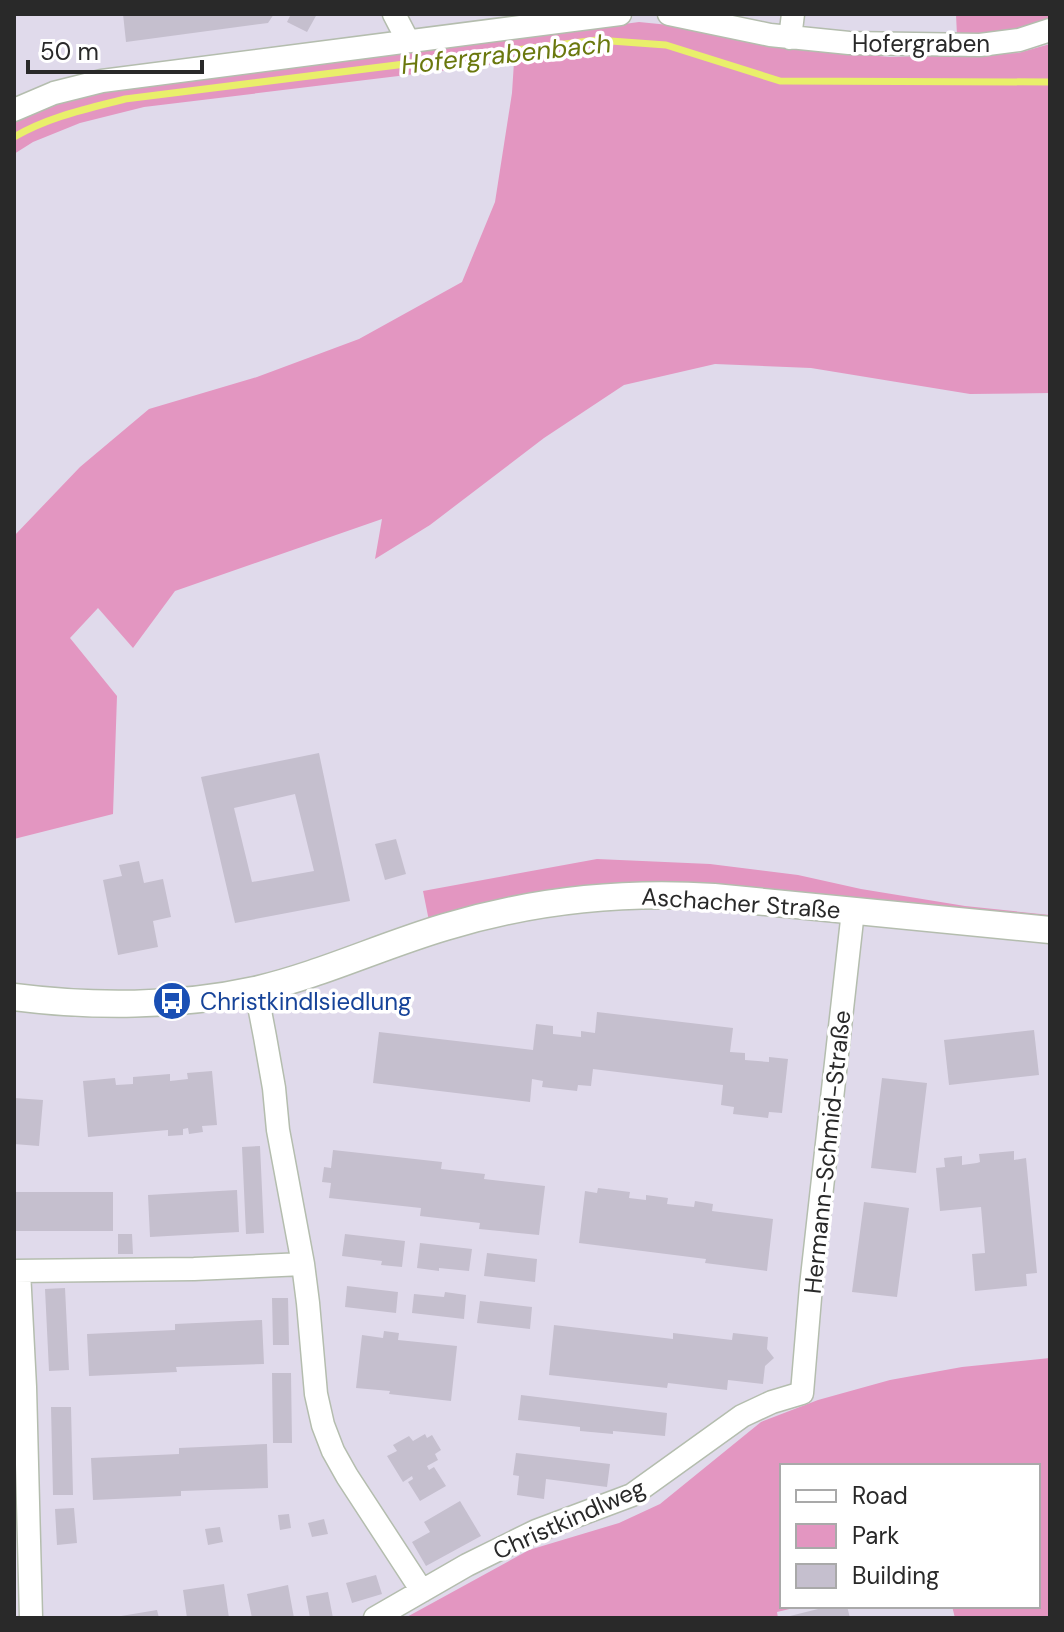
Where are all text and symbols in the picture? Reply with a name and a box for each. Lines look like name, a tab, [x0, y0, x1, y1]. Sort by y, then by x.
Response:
scale bar	[28, 24, 202, 74]
water label: Hofergrabenbach	[399, 26, 613, 82]
street label: Hofergraben	[852, 28, 990, 59]
text: 50 m	[40, 36, 99, 67]
street label: Aschacher Straße	[640, 881, 842, 925]
bus stop icon: Christkindlsiedlung	[151, 980, 193, 1022]
place label: Christkindlsiedlung	[200, 986, 411, 1017]
street label: Hermann-Schmid-Straße	[797, 1009, 857, 1295]
legend	[780, 1464, 1040, 1608]
street label: Christkindlweg	[488, 1472, 650, 1566]
text: Road	[852, 1480, 908, 1511]
text: Park	[852, 1520, 899, 1551]
text: Building	[852, 1560, 939, 1591]

